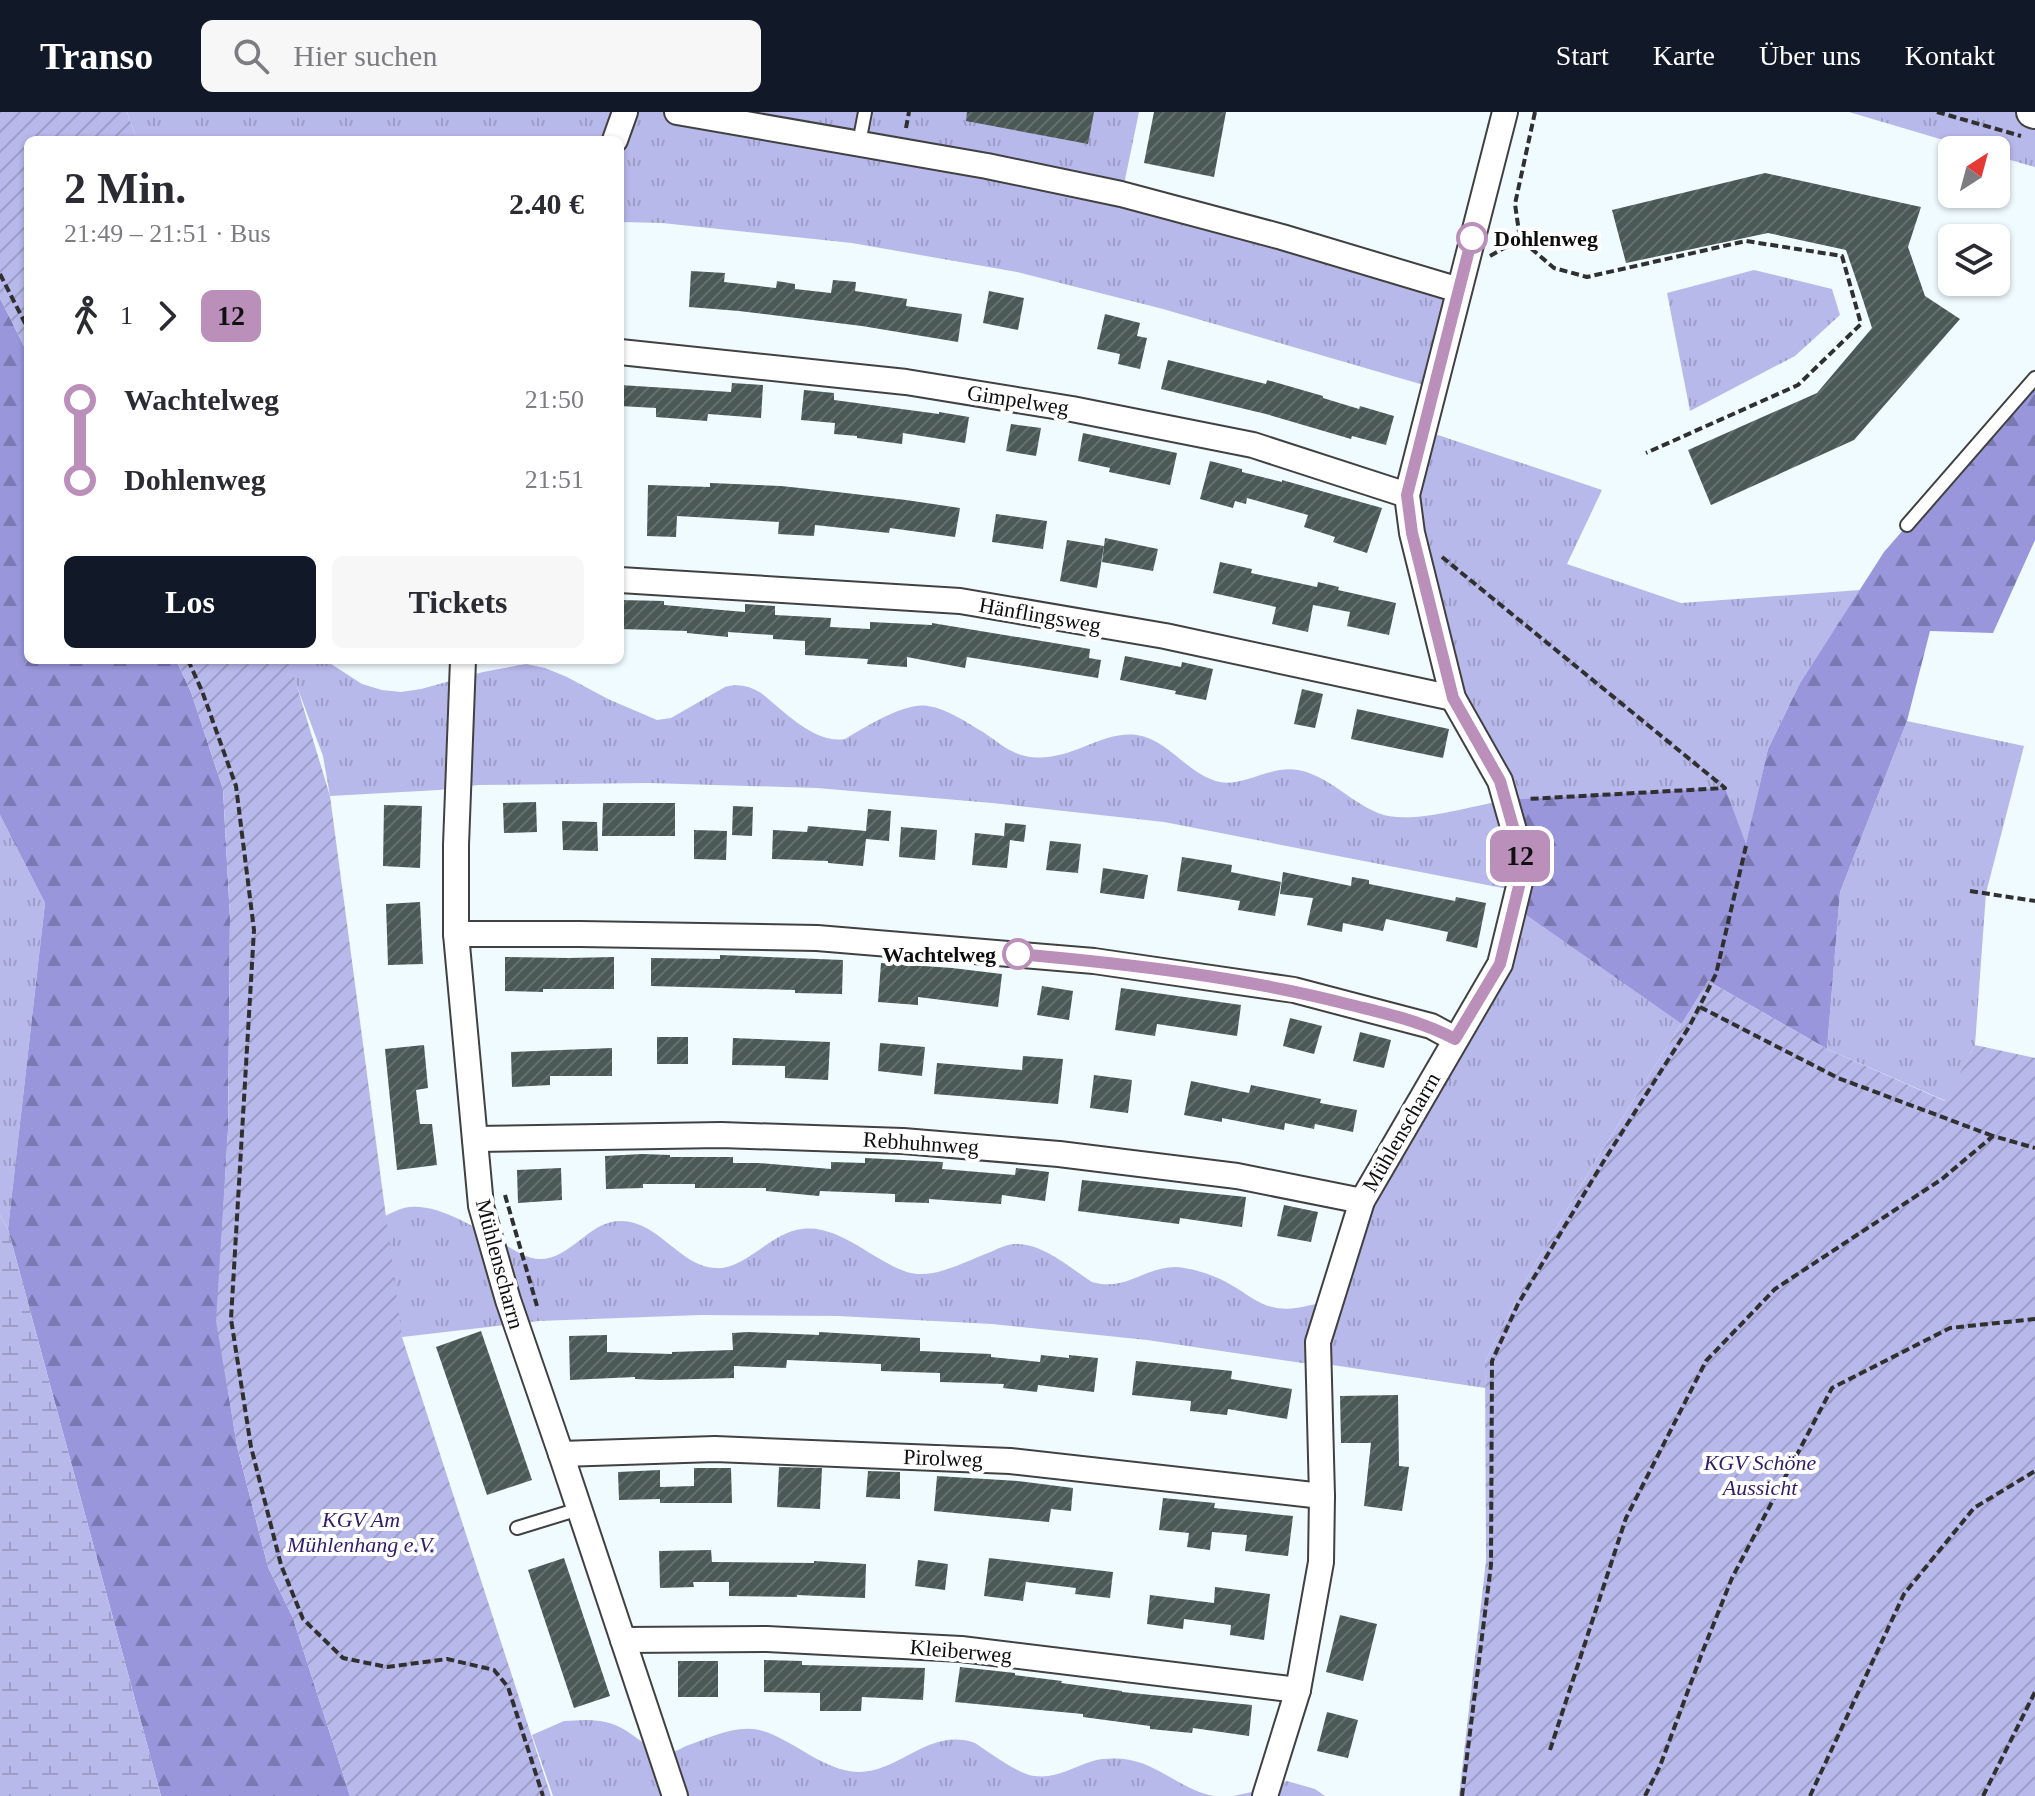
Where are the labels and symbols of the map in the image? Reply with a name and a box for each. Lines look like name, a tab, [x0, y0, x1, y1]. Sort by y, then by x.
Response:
north arrow	[1938, 136, 2010, 208]
marker: Dohlenweg	[1457, 223, 1487, 253]
place label: Dohlenweg	[1494, 226, 1598, 251]
street label: Gimpelweg	[965, 380, 1071, 420]
street label: Hänflingsweg	[977, 592, 1103, 638]
line badge: 12	[1484, 830, 1556, 882]
marker: Wachtelweg	[1003, 939, 1033, 969]
place label: Wachtelweg	[882, 942, 996, 967]
street label: Mühlenscharrn	[1357, 1068, 1445, 1196]
street label: Rebhuhnweg	[862, 1126, 980, 1160]
street label: Mühlenscharrn	[471, 1196, 529, 1332]
street label: Pirolweg	[903, 1444, 983, 1472]
park label: KGV Schöne Aussicht	[1703, 1450, 1817, 1500]
park label: KGV Am Mühlenhang e.V.	[286, 1507, 435, 1557]
street label: Kleiberweg	[909, 1634, 1013, 1668]

